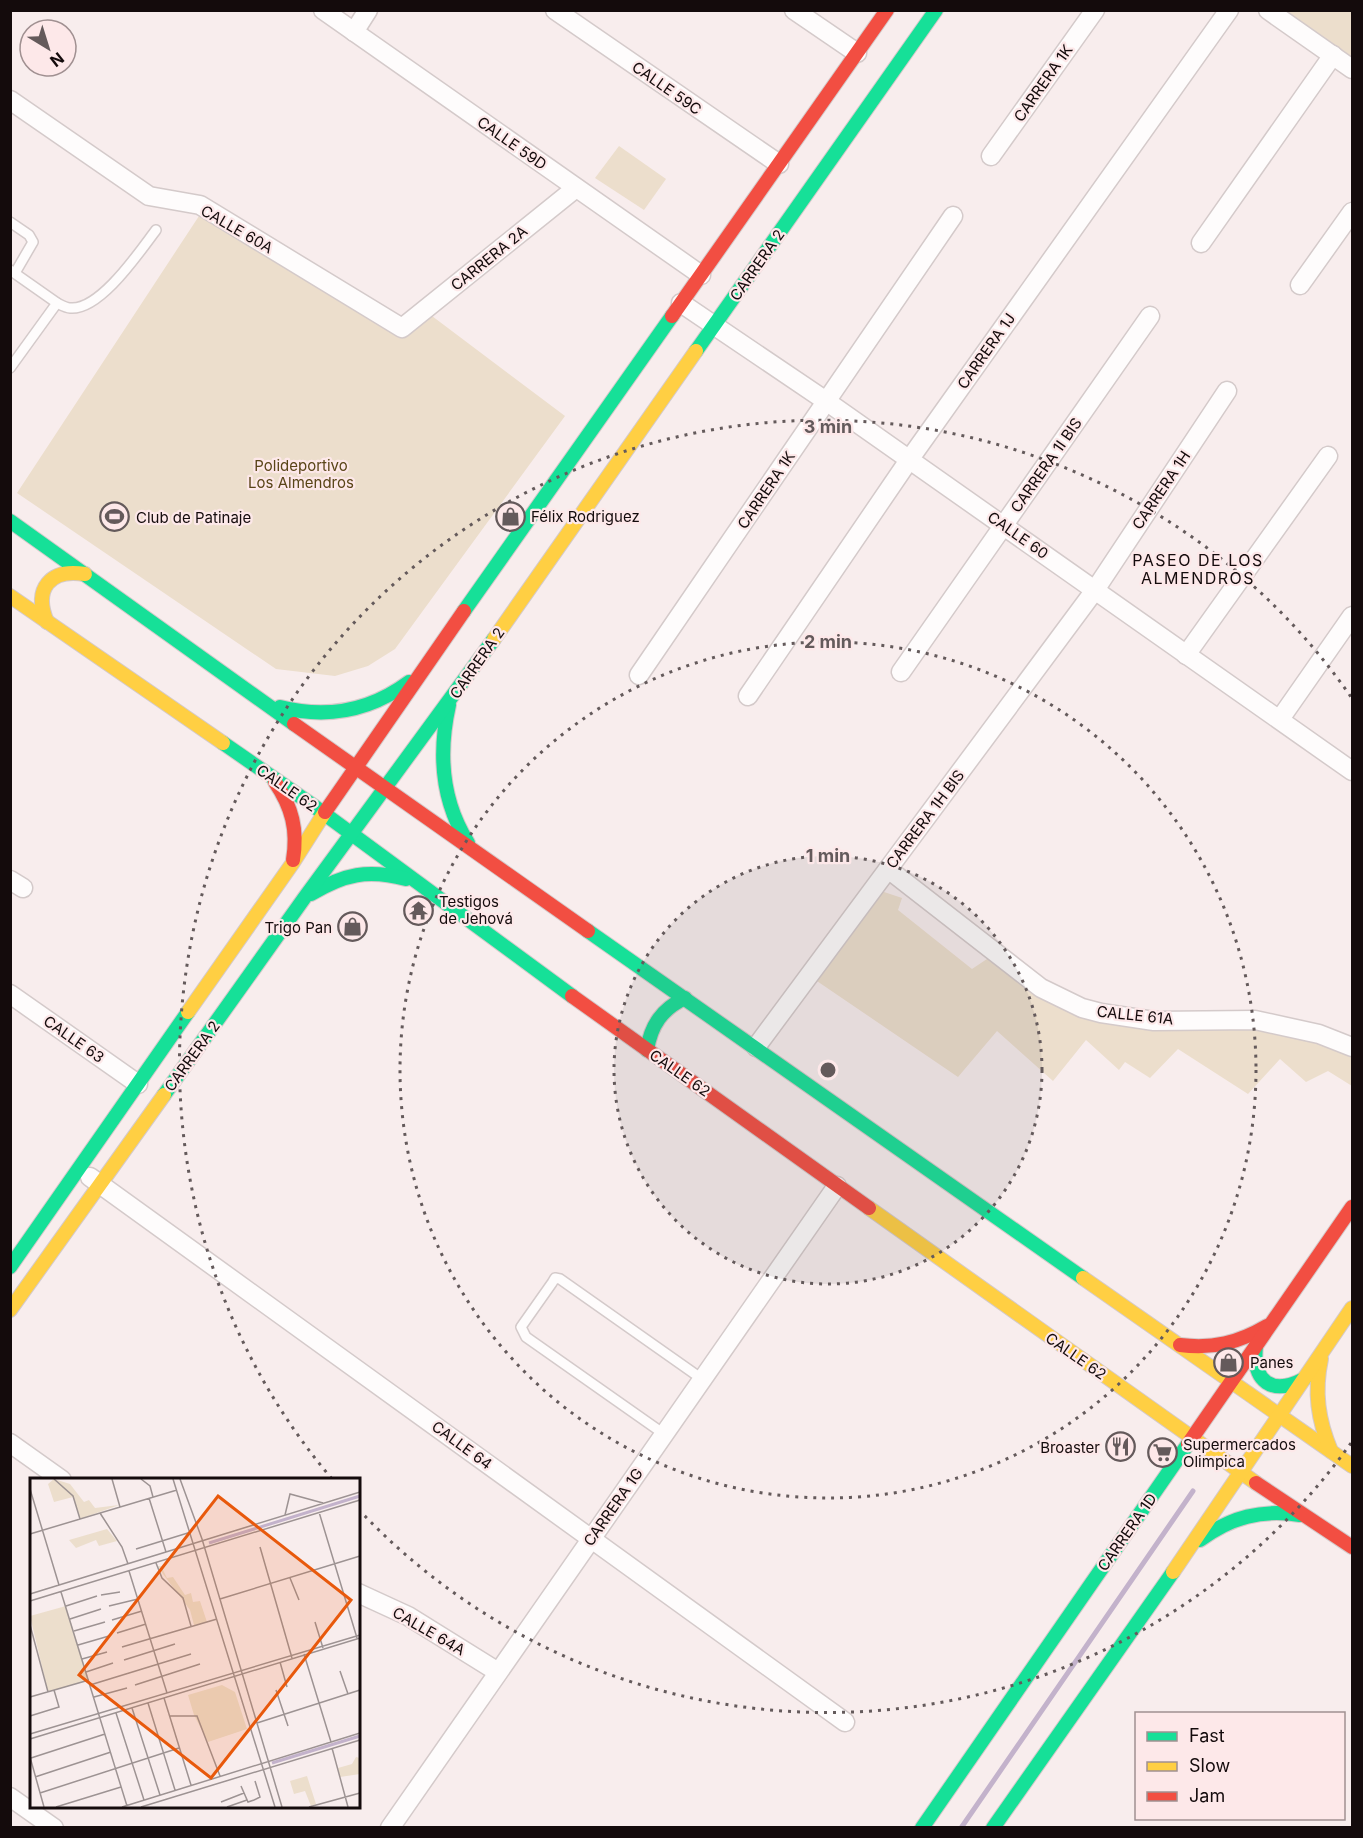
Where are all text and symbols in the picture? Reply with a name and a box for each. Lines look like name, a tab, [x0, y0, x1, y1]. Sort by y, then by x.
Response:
north arrow	[18, 18, 78, 78]
street label: CARRERA 1K	[1009, 41, 1077, 125]
text: N	[46, 48, 68, 71]
street label: CALLE 59C	[629, 57, 705, 119]
street label: CALLE 59D	[474, 112, 550, 174]
street label: CALLE 60A	[197, 201, 277, 257]
street label: CARRERA 2A	[447, 221, 531, 295]
street label: CARRERA 2	[725, 226, 789, 304]
street label: CARRERA 1J	[953, 309, 1019, 393]
street label: CARRERA 1I BIS	[1006, 414, 1086, 516]
text: 3 min	[804, 416, 852, 437]
street label: CARRERA 1K	[733, 447, 799, 533]
street label: CARRERA 1H	[1128, 447, 1194, 533]
park label: Polideportivo Los Almendros	[248, 456, 354, 492]
shop icon: Félix Rodriguez	[494, 500, 526, 532]
sports icon: Club de Patinaje	[99, 501, 131, 533]
place label: Félix Rodriguez	[531, 507, 640, 526]
street label: CALLE 60	[984, 507, 1052, 563]
place label: Club de Patinaje	[136, 508, 251, 527]
district label: PASEO DE LOS ALMENDROS	[1132, 550, 1264, 588]
street label: CARRERA 2	[445, 624, 509, 702]
text: 2 min	[804, 631, 852, 652]
street label: CALLE 62	[253, 760, 321, 816]
street label: CARRERA 1H BIS	[882, 766, 968, 872]
text: 1 min	[806, 845, 850, 866]
place label: Testigos de Jehová	[439, 892, 513, 928]
temple icon: Testigos de Jehová	[402, 894, 434, 926]
shop icon: Trigo Pan	[337, 911, 369, 943]
place label: Trigo Pan	[264, 918, 332, 937]
street label: CALLE 61A	[1096, 1002, 1174, 1028]
street label: CALLE 63	[40, 1011, 108, 1067]
street label: CARRERA 2	[160, 1017, 224, 1095]
street label: CALLE 62	[646, 1045, 714, 1101]
centre of rings	[818, 1060, 838, 1080]
street label: CALLE 62	[1042, 1328, 1110, 1384]
shop icon: Panes	[1213, 1346, 1245, 1378]
place label: Panes	[1250, 1353, 1294, 1372]
street label: CALLE 64	[428, 1417, 496, 1473]
restaurant icon: Broaster	[1105, 1431, 1137, 1463]
place label: Supermercados Olimpica	[1183, 1435, 1296, 1471]
supermarket icon: Supermercados Olimpica	[1146, 1437, 1178, 1469]
place label: Broaster	[1040, 1438, 1100, 1457]
street label: CARRERA 1G	[579, 1464, 647, 1550]
inset map	[30, 1478, 360, 1808]
street label: CARRERA 1D	[1093, 1489, 1161, 1575]
street label: CALLE 64A	[389, 1603, 469, 1659]
legend	[1135, 1712, 1345, 1820]
text: Fast	[1189, 1725, 1225, 1746]
text: Slow	[1189, 1755, 1230, 1776]
text: Jam	[1189, 1785, 1225, 1806]

